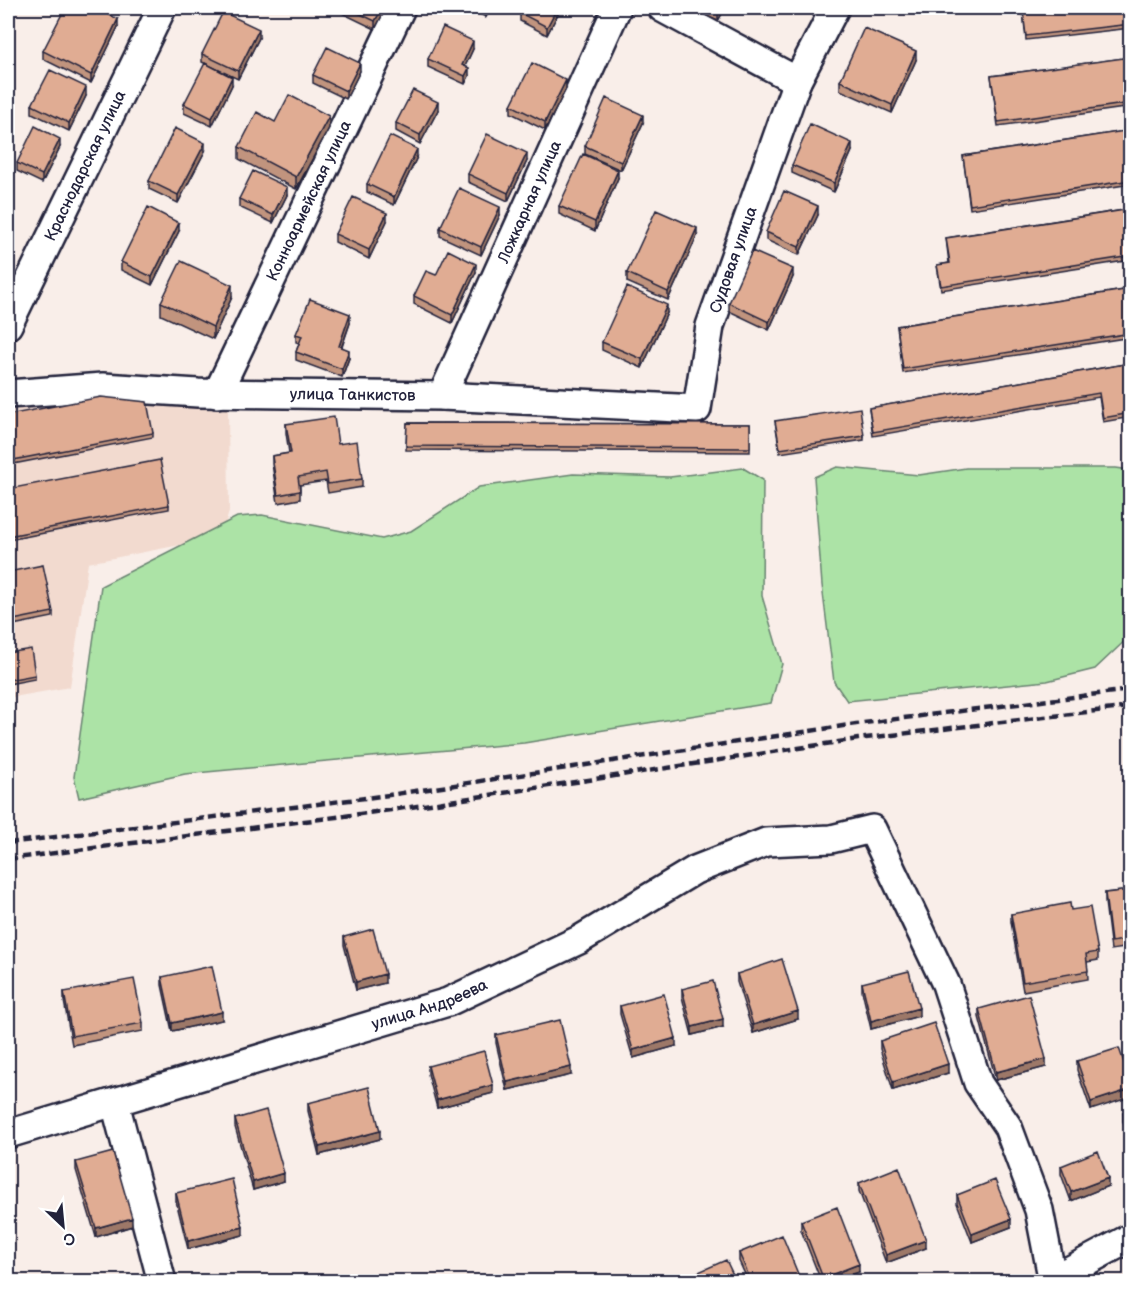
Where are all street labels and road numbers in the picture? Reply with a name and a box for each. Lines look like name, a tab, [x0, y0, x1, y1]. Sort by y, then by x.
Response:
street label: Краснодарская улица	[41, 87, 130, 244]
street label: Конноармейская улица	[263, 117, 356, 284]
street label: Ложкарная улица	[493, 137, 566, 267]
street label: Судовая улица	[706, 204, 761, 316]
street label: улица Танкистов	[290, 385, 416, 405]
street label: улица Андреева	[369, 975, 491, 1034]

